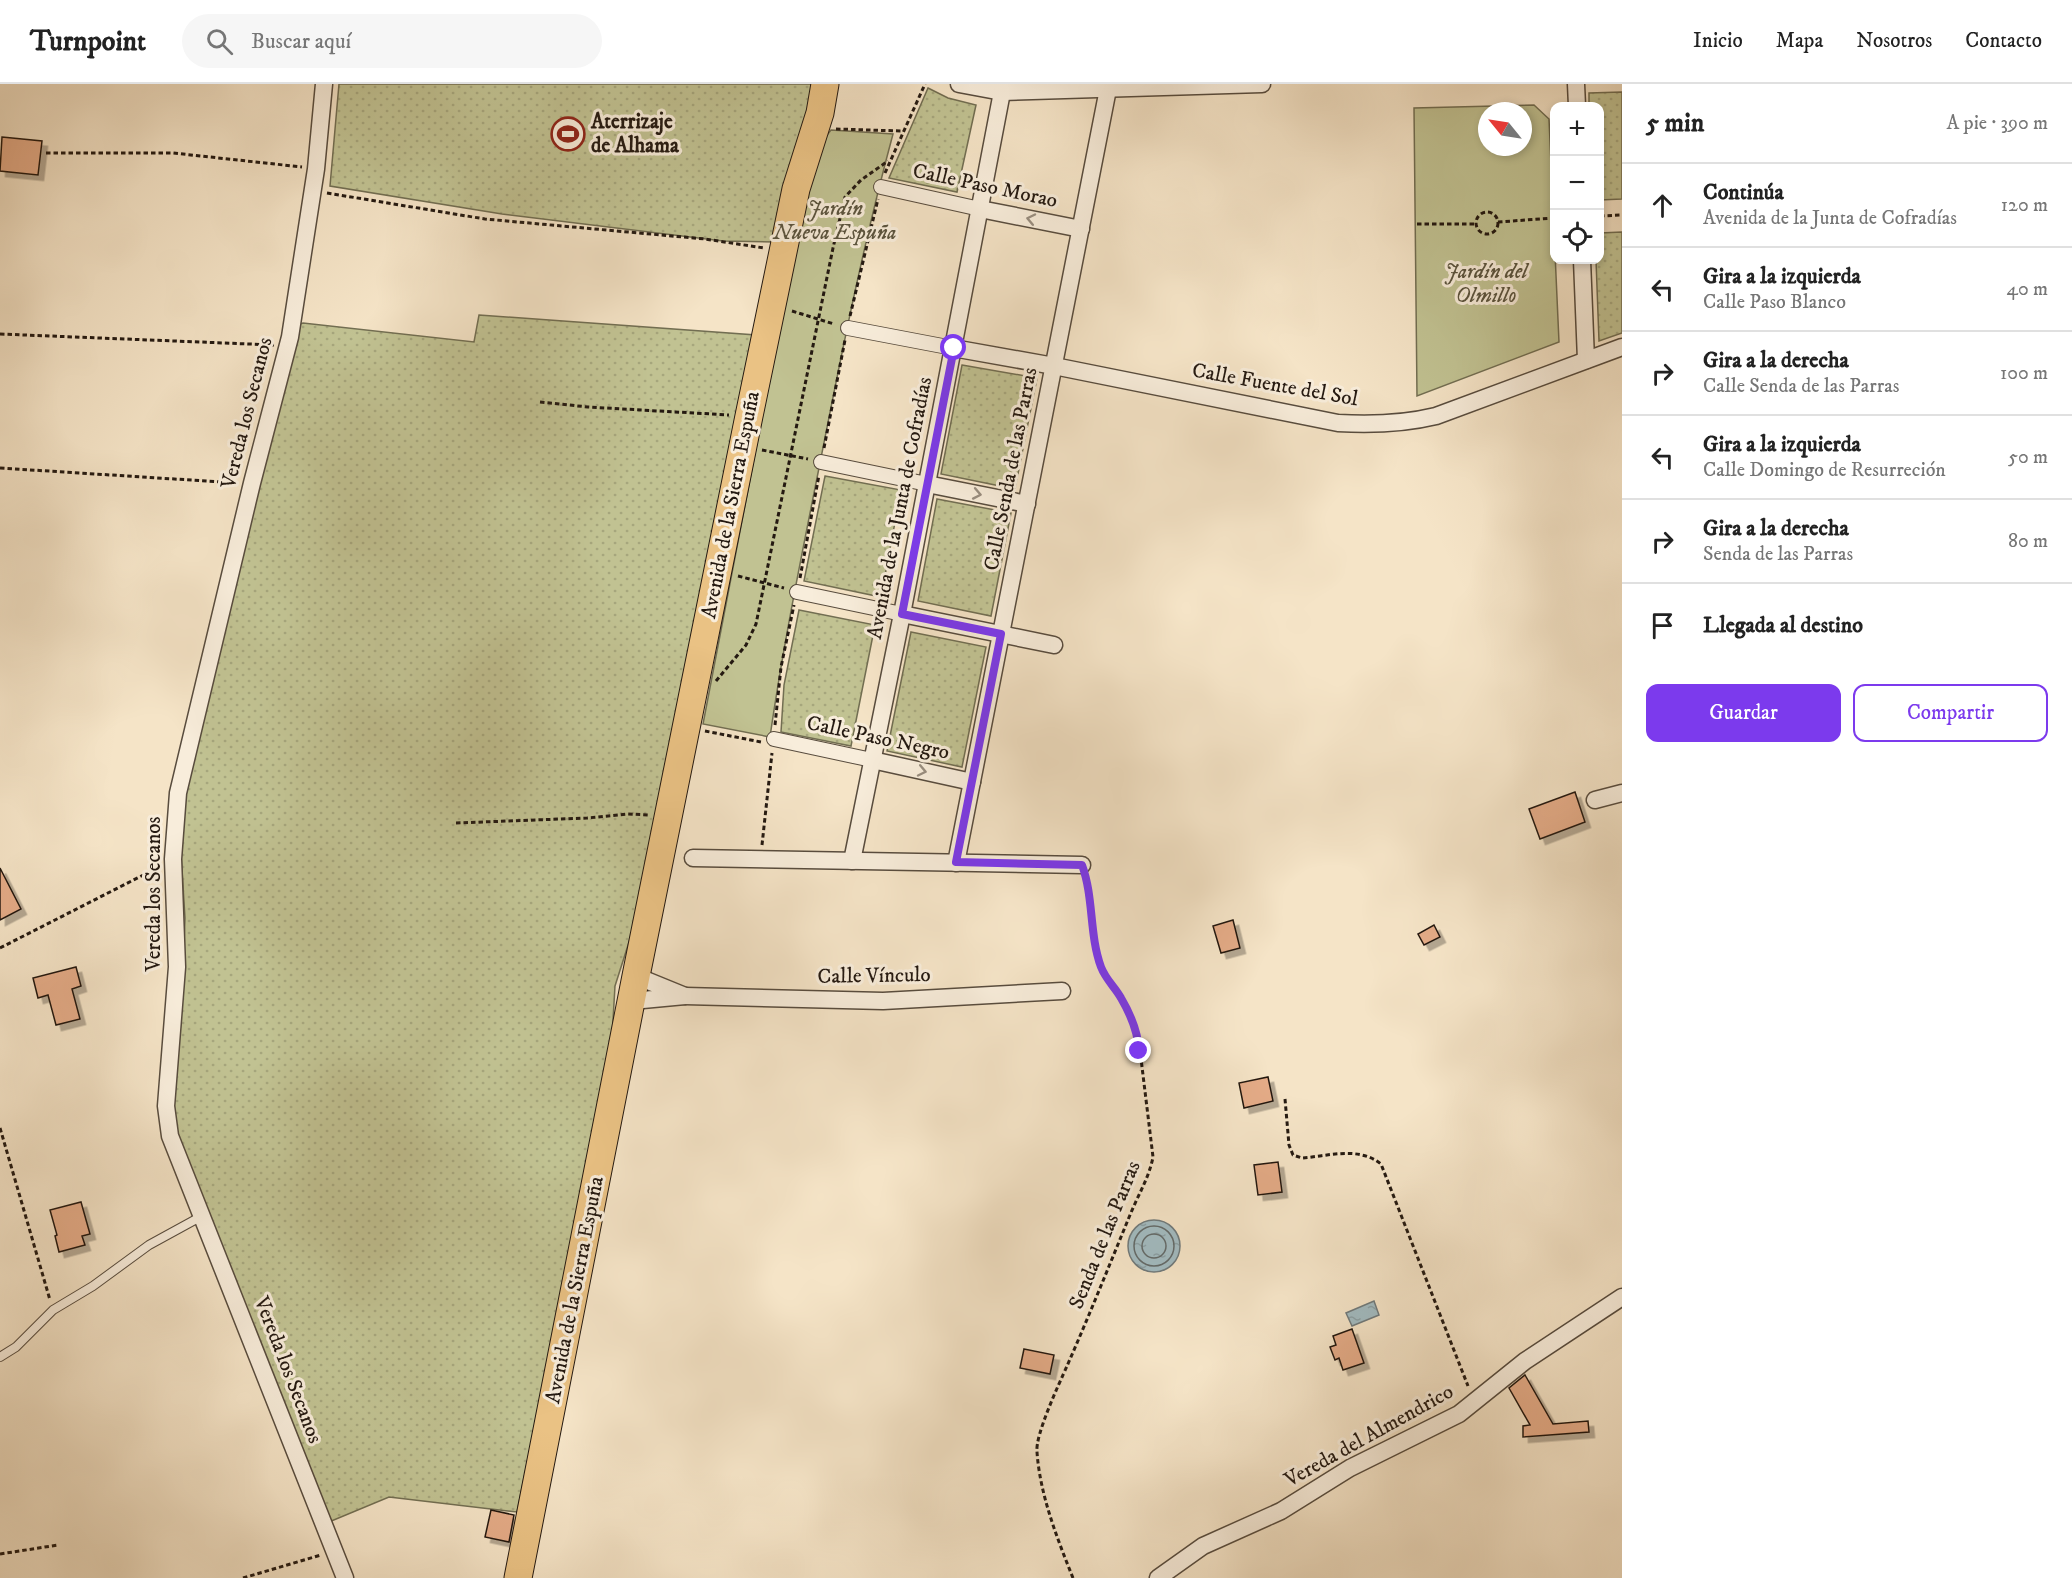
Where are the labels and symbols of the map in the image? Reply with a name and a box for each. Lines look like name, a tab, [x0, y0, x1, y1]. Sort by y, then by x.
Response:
north arrow	[1478, 102, 1532, 156]
place label: Aterrizaje de Alhama	[590, 109, 680, 159]
sports icon: Aterrizaje de Alhama	[550, 116, 586, 152]
street label: Calle Paso Morao	[910, 158, 1060, 214]
park label: Jardín Nueva Espuña	[773, 196, 896, 246]
one-way arrow	[1026, 213, 1036, 226]
park label: Jardín del Olmillo	[1445, 259, 1530, 309]
route start	[940, 334, 966, 360]
street label: Vereda los Secanos	[215, 335, 278, 492]
street label: Calle Fuente del Sol	[1190, 358, 1361, 413]
street label: Calle Senda de las Parras	[979, 365, 1043, 573]
street label: Avenida de la Junta de Cofradías	[862, 375, 938, 641]
street label: Avenida de la Sierra Espuña	[696, 389, 766, 621]
one-way arrow	[972, 487, 982, 500]
street label: Calle Paso Negro	[804, 710, 952, 766]
one-way arrow	[917, 764, 927, 777]
street label: Vereda los Secanos	[141, 816, 167, 973]
street label: Calle Vínculo	[817, 962, 931, 990]
route end	[1125, 1037, 1151, 1063]
street label: Senda de las Parras	[1063, 1157, 1147, 1313]
street label: Avenida de la Sierra Espuña	[540, 1174, 610, 1406]
street label: Vereda los Secanos	[248, 1292, 328, 1447]
street label: Vereda del Almendrico	[1279, 1379, 1458, 1494]

